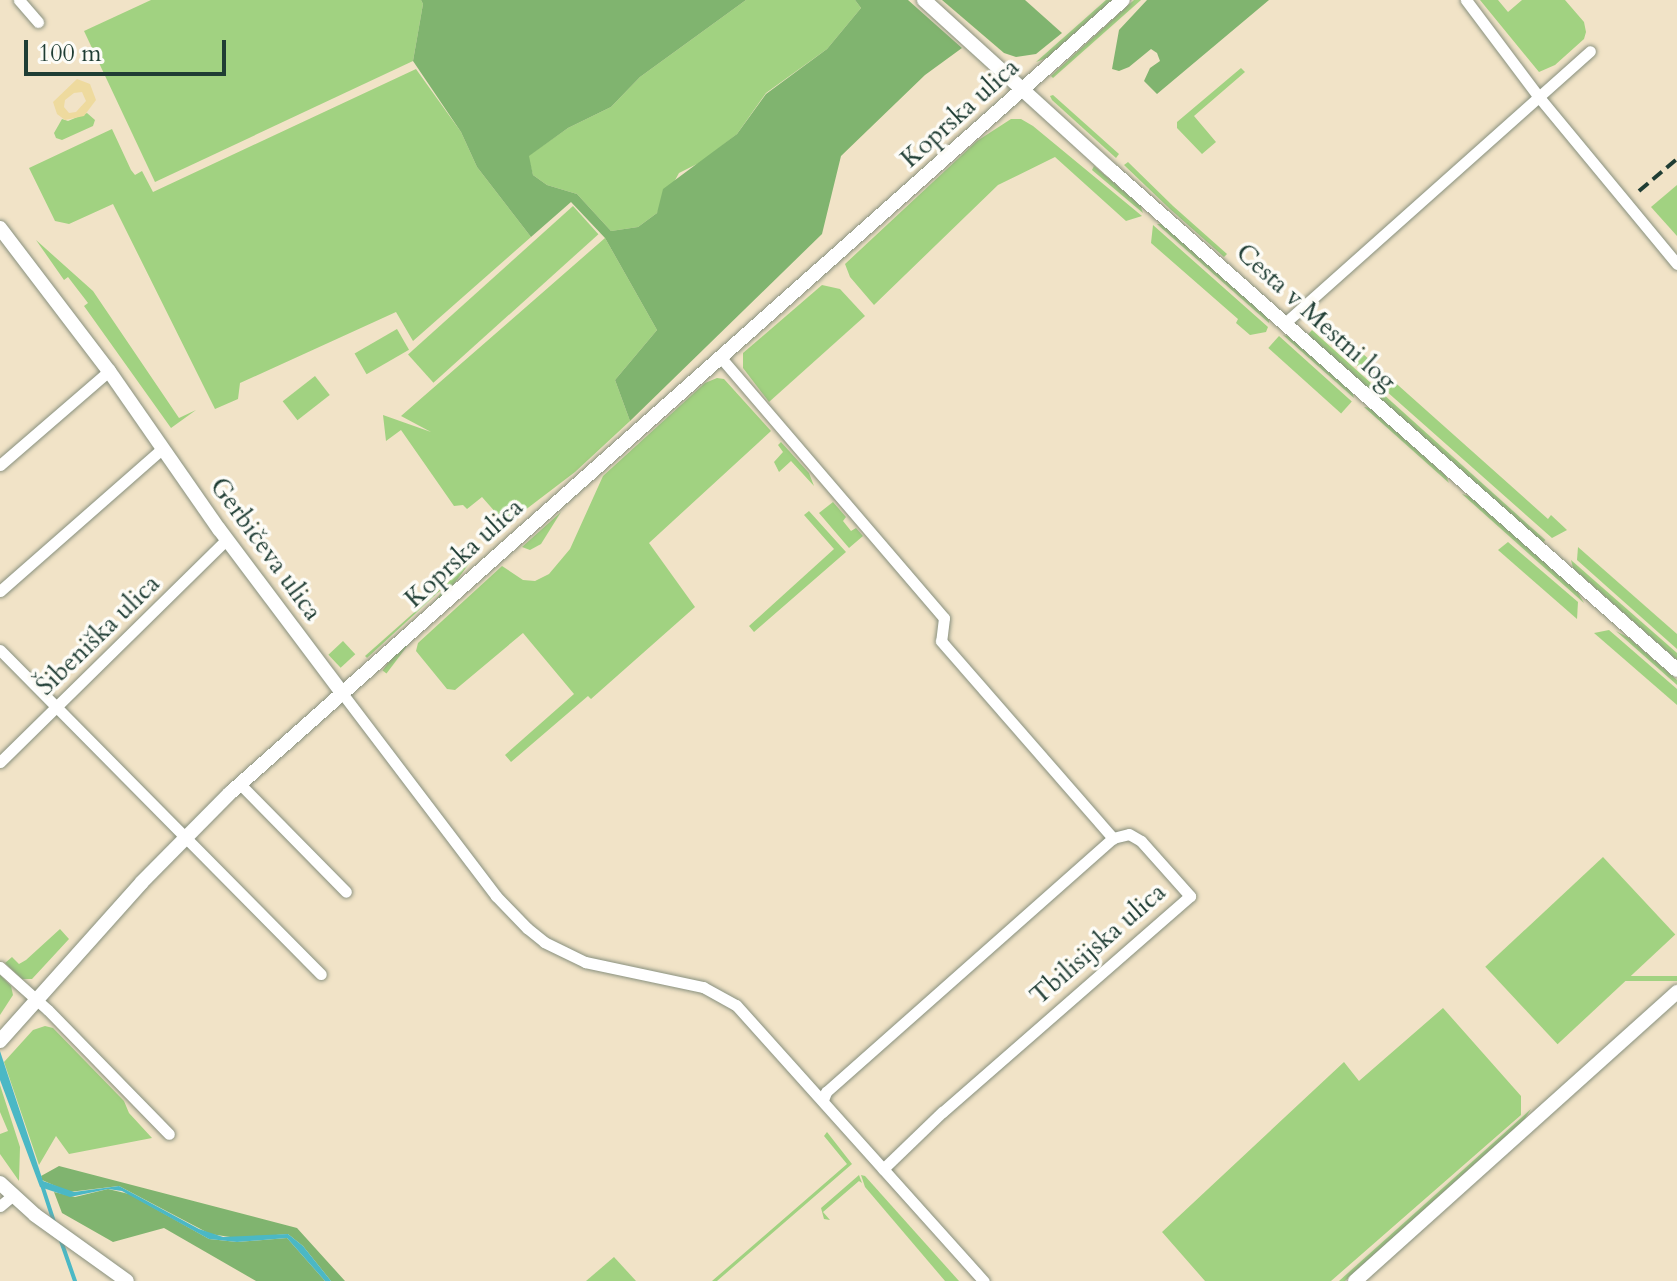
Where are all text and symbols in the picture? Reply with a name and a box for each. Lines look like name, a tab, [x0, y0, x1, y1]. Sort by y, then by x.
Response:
scale bar	[28, 24, 230, 74]
text: 100 m	[38, 37, 102, 70]
street label: Koprska ulica	[894, 52, 1026, 174]
street label: Cesta v Mestni log	[1230, 237, 1402, 397]
street label: Gerbičeva ulica	[204, 471, 328, 627]
street label: Koprska ulica	[398, 492, 530, 614]
street label: Šibeniška ulica	[30, 568, 166, 702]
street label: Tbilisijska ulica	[1024, 877, 1172, 1011]

